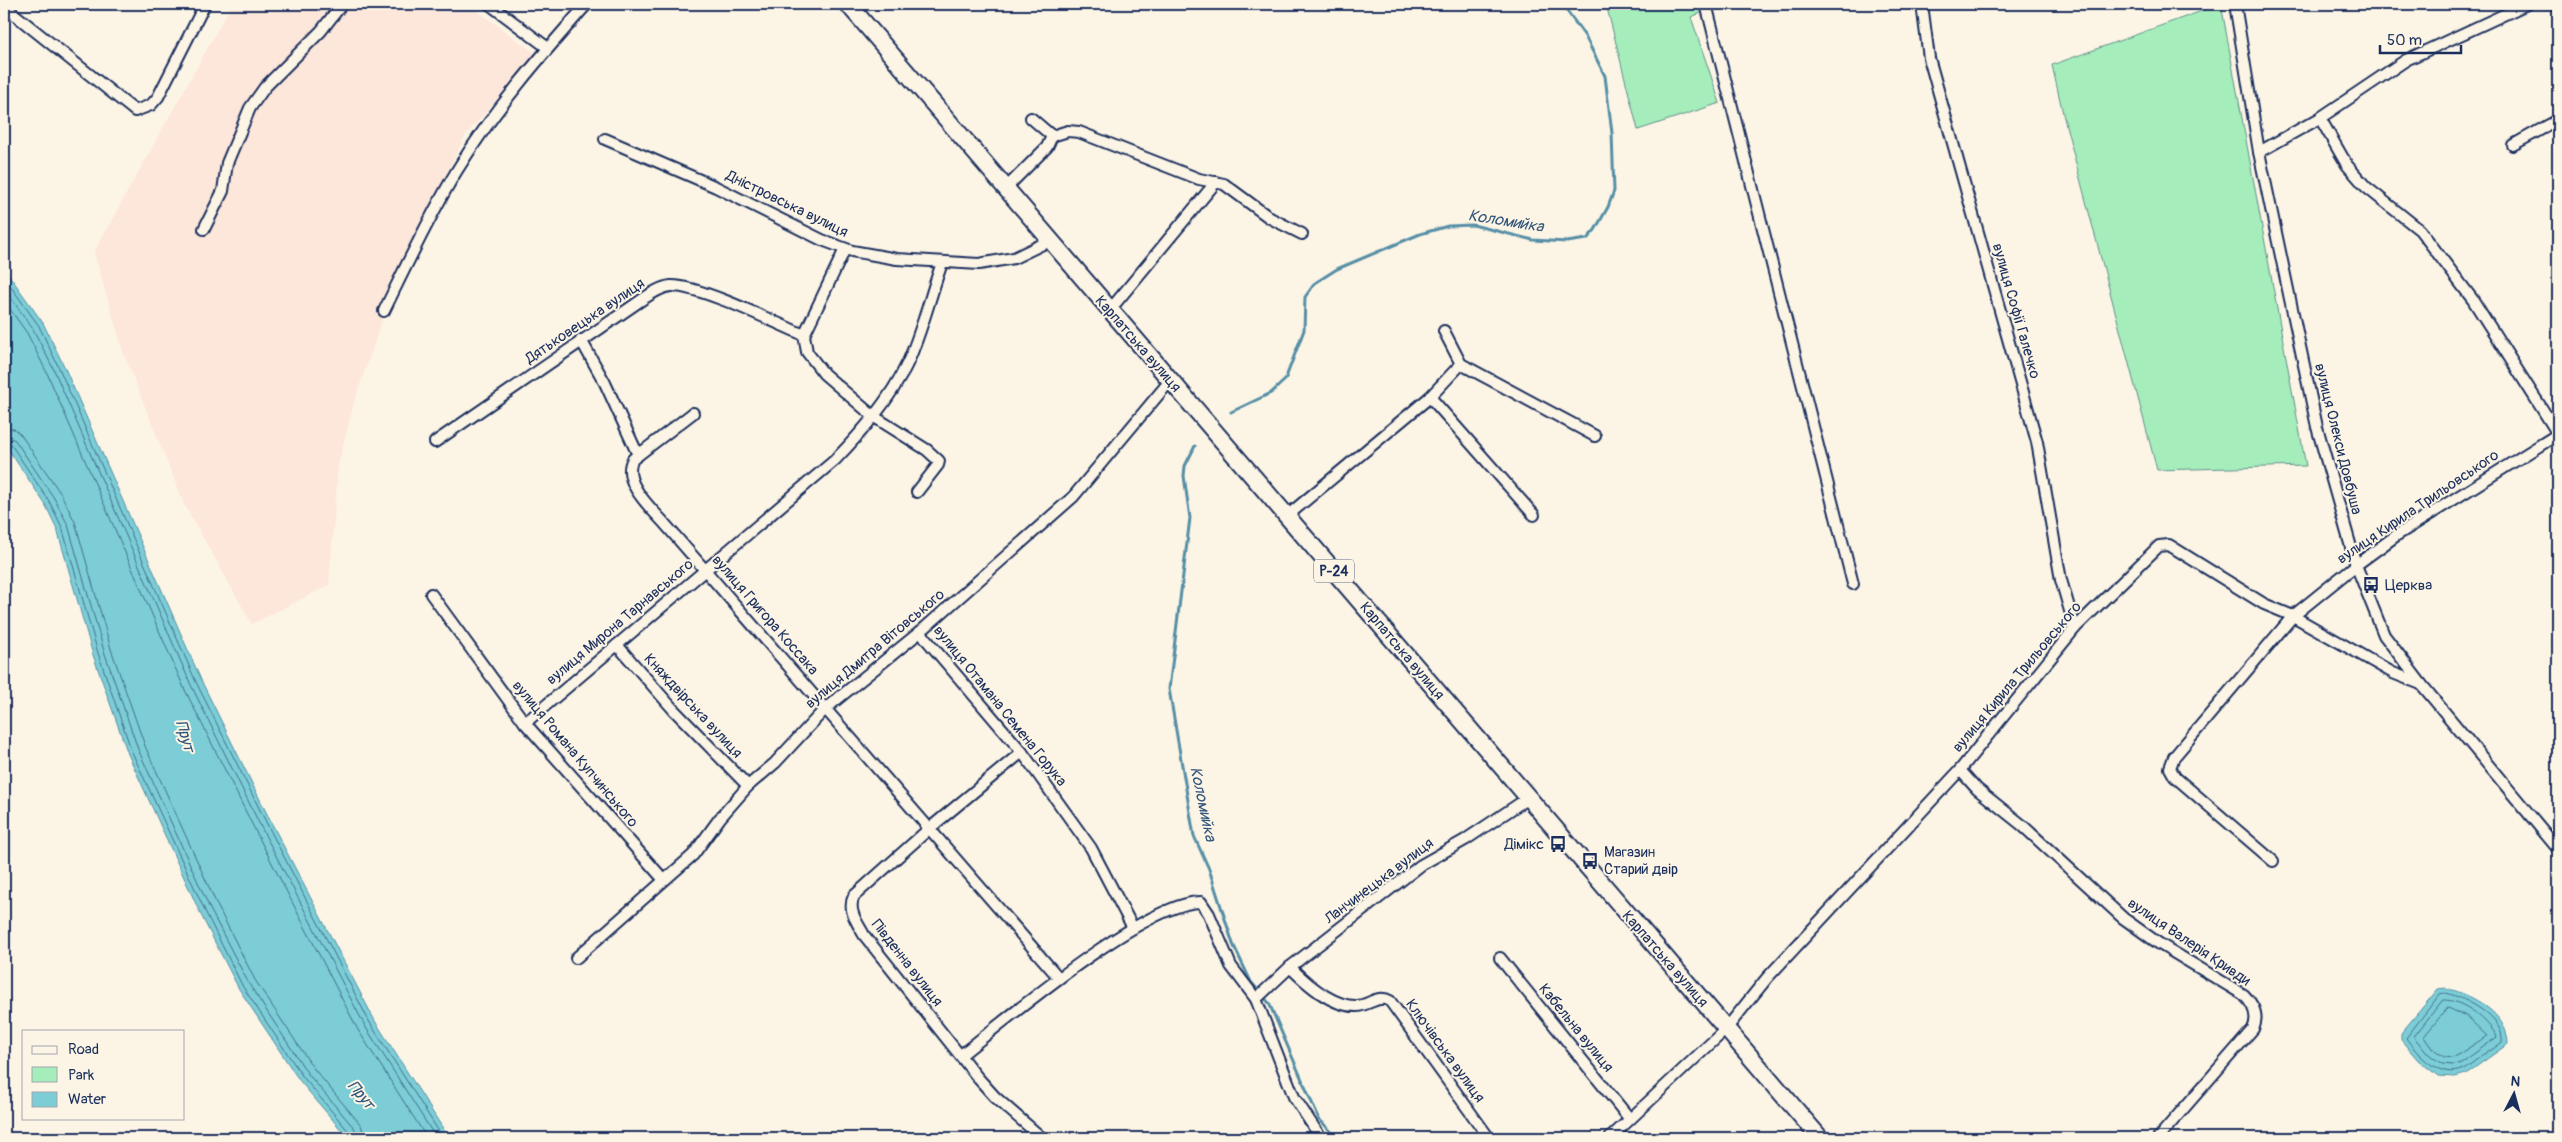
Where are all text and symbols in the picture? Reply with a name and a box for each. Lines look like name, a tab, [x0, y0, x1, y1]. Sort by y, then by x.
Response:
scale bar	[2380, 22, 2461, 54]
text: 50 m	[2387, 31, 2422, 50]
street label: Дністровська вулиця	[722, 166, 851, 242]
water label: Коломийка	[1467, 205, 1547, 237]
street label: вулиця Софії Галечко	[1988, 241, 2044, 381]
street label: Дятьковецька вулиця	[521, 274, 648, 369]
street label: Карпатська вулиця	[1091, 292, 1185, 396]
street label: вулиця Олекси Довбуша	[2310, 361, 2366, 517]
street label: вулиця Кирила Трильовського	[2334, 446, 2502, 568]
street label: вулиця Григора Коссака	[708, 551, 822, 679]
street label: вулиця Мирона Тарнавського	[543, 555, 697, 689]
road number: Р-24	[1314, 560, 1354, 582]
bus stop icon: Церква	[2361, 575, 2381, 595]
place label: Церква	[2385, 576, 2432, 595]
street label: вулиця Дмитра Вітовського	[801, 585, 949, 713]
street label: Карпатська вулиця	[1355, 598, 1449, 704]
street label: вулиця Кирила Трильовського	[1948, 598, 2086, 756]
street label: вулиця Отамана Семена Горука	[929, 622, 1071, 790]
street label: Княждвірська вулиця	[640, 650, 746, 762]
street label: вулиця Романа Купчинського	[508, 677, 642, 831]
water label: Прут	[171, 718, 200, 756]
water label: Коломийка	[1185, 765, 1221, 845]
street label: Ланчинецька вулиця	[1320, 834, 1437, 929]
bus stop icon: Дімікс	[1548, 834, 1568, 854]
place label: Дімікс	[1503, 835, 1544, 854]
place label: Магазин Старий двір	[1604, 843, 1678, 879]
bus stop icon: Магазин Старий двір	[1580, 851, 1600, 871]
street label: вулиця Валерія Кривди	[2124, 894, 2254, 990]
street label: Карпатська вулиця	[1618, 907, 1712, 1011]
street label: Південна вулиця	[867, 916, 947, 1010]
street label: Кабельна вулиця	[1534, 980, 1618, 1076]
street label: Ключівська вулиця	[1401, 996, 1489, 1106]
legend	[22, 1030, 185, 1120]
text: Road	[68, 1040, 99, 1059]
text: Park	[68, 1066, 95, 1085]
north arrow	[2490, 1070, 2540, 1120]
text: N	[2510, 1073, 2521, 1091]
water label: Прут	[343, 1076, 380, 1115]
text: Water	[68, 1090, 107, 1109]

